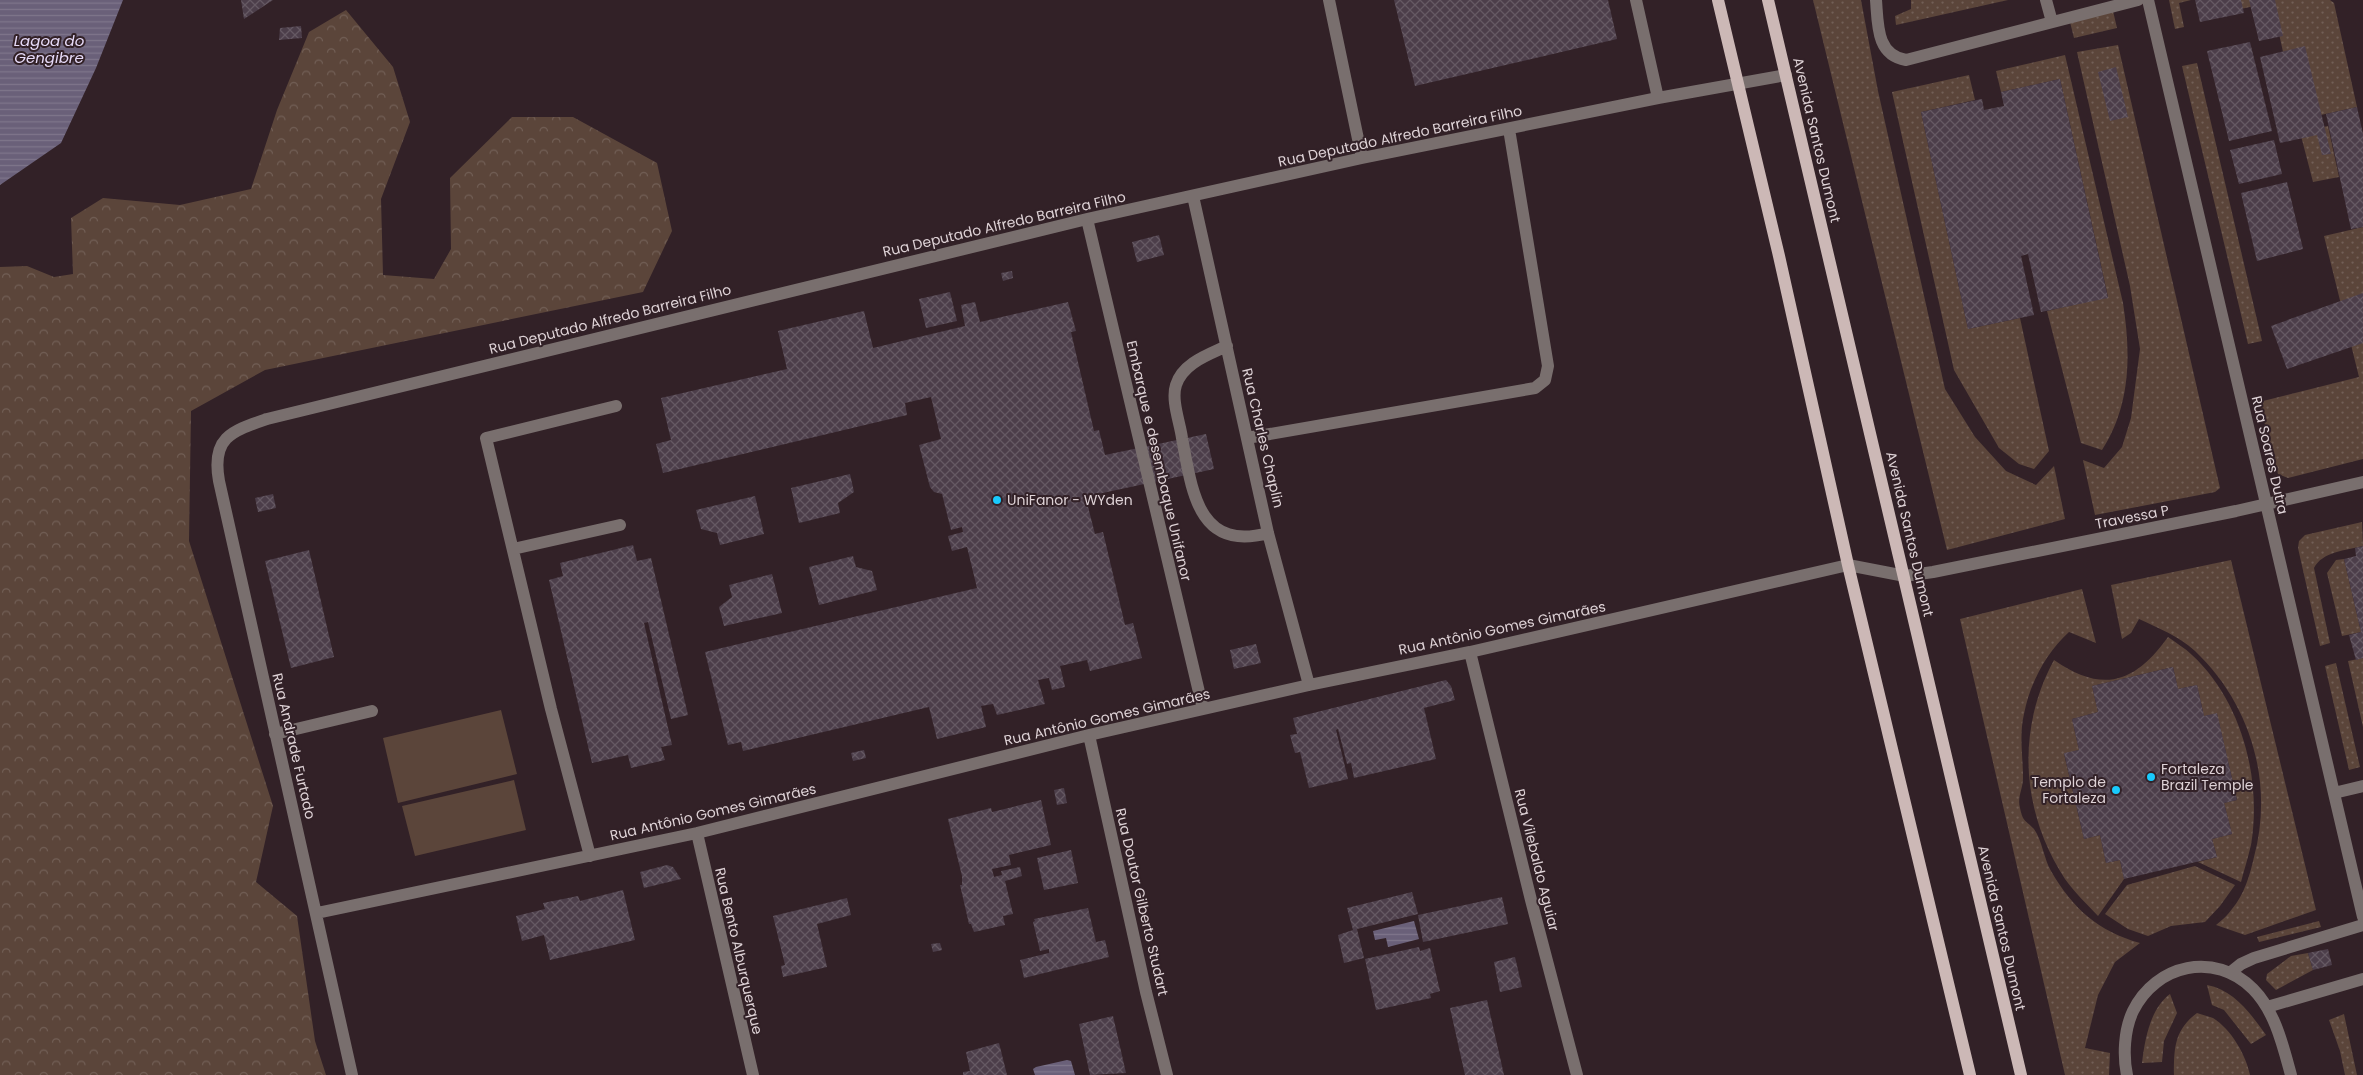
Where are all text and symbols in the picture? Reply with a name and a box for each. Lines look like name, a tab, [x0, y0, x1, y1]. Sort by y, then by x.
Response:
water label: Lagoa do Gengibre	[14, 30, 84, 68]
street label: Avenida Santos Dumont	[1788, 55, 1846, 225]
street label: Rua Deputado Alfredo Barreira Filho	[1276, 100, 1524, 172]
street label: Rua Deputado Alfredo Barreira Filho	[881, 186, 1128, 262]
street label: Rua Deputado Alfredo Barreira Filho	[487, 279, 733, 359]
street label: Embarque e desembaque Unifanor	[1122, 339, 1196, 583]
street label: Rua Charles Chaplin	[1237, 366, 1289, 510]
street label: Rua Soares Dutra	[2247, 394, 2293, 516]
street label: Avenida Santos Dumont	[1881, 449, 1939, 619]
place label: UniFanor - WYden	[1007, 490, 1133, 510]
marker: UniFanor - WYden	[991, 494, 1003, 506]
street label: Travessa P	[2093, 500, 2171, 534]
street label: Rua Antônio Gomes Gimarães	[1397, 596, 1607, 660]
street label: Rua Andrade Furtado	[267, 671, 321, 821]
street label: Rua Antônio Gomes Gimarães	[1002, 684, 1212, 750]
place label: Fortaleza Brazil Temple	[2161, 759, 2254, 795]
marker: Fortaleza Brazil Temple	[2145, 771, 2157, 783]
place label: Templo de Fortaleza	[2032, 772, 2106, 808]
street label: Rua Antônio Gomes Gimarães	[608, 779, 818, 845]
marker: Templo de Fortaleza	[2110, 784, 2122, 796]
street label: Rua Vilebaldo Aguiar	[1510, 787, 1564, 933]
street label: Rua Doutor Gilberto Studart	[1111, 806, 1173, 998]
street label: Avenida Santos Dumont	[1973, 843, 2031, 1013]
street label: Rua Bento Alburquerque	[710, 866, 768, 1037]

